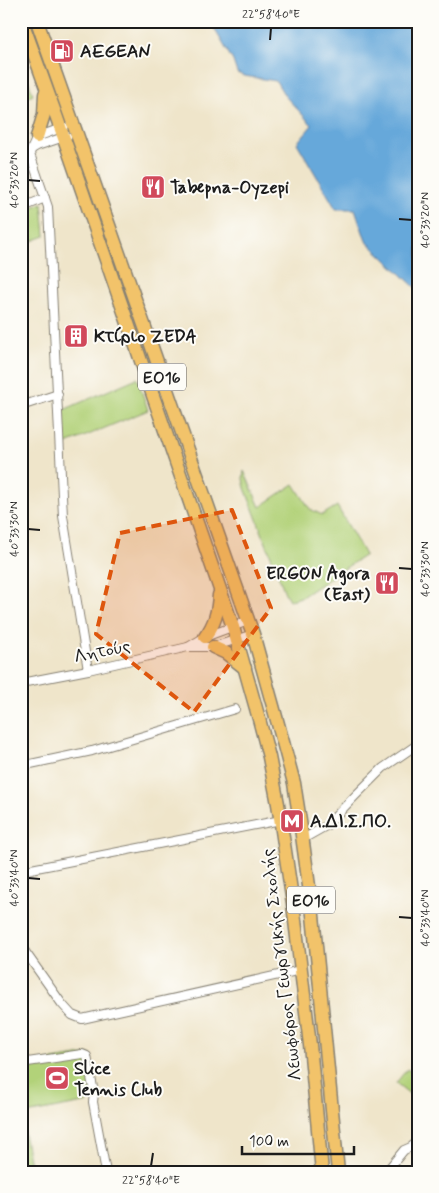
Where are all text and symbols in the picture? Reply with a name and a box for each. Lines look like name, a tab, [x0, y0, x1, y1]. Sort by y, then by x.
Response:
text: 22°58'40"E	[242, 7, 300, 23]
fuel station icon: AEGEAN	[49, 38, 75, 64]
place label: AEGEAN	[80, 40, 151, 64]
text: 40°33'20"N	[7, 152, 23, 208]
restaurant icon: Tabepna-Oyzepi	[140, 174, 166, 200]
place label: Tabepna-Oyzepi	[170, 176, 289, 200]
text: 40°33'20"N	[418, 192, 434, 248]
building icon: Κτίριο ZEDA	[63, 323, 89, 349]
place label: Κτίριο ZEDA	[94, 325, 197, 349]
road number: ΕΟ16	[138, 364, 186, 391]
text: 40°33'30"N	[7, 501, 23, 557]
text: 40°33'30"N	[418, 541, 434, 597]
place label: ERGON Agora (East)	[266, 562, 371, 607]
restaurant icon: ERGON Agora (East)	[374, 570, 400, 596]
street label: Λητούς	[72, 634, 133, 670]
metro station icon: Α.ΔΙ.Σ.ΠΟ.	[279, 808, 305, 834]
place label: Α.ΔΙ.Σ.ΠΟ.	[310, 810, 391, 834]
street label: Λεωφόρος Γεωργικής Σχολής	[256, 847, 308, 1082]
text: 40°33'40"N	[7, 849, 23, 907]
road number: ΕΟ16	[287, 886, 335, 914]
text: 40°33'40"N	[418, 889, 434, 947]
place label: Slice Tennis Club	[74, 1057, 162, 1102]
sports icon: Slice Tennis Club	[44, 1065, 70, 1091]
scale bar	[242, 1123, 354, 1155]
text: 100 m	[249, 1132, 289, 1152]
text: 22°58'40"E	[122, 1173, 180, 1189]

